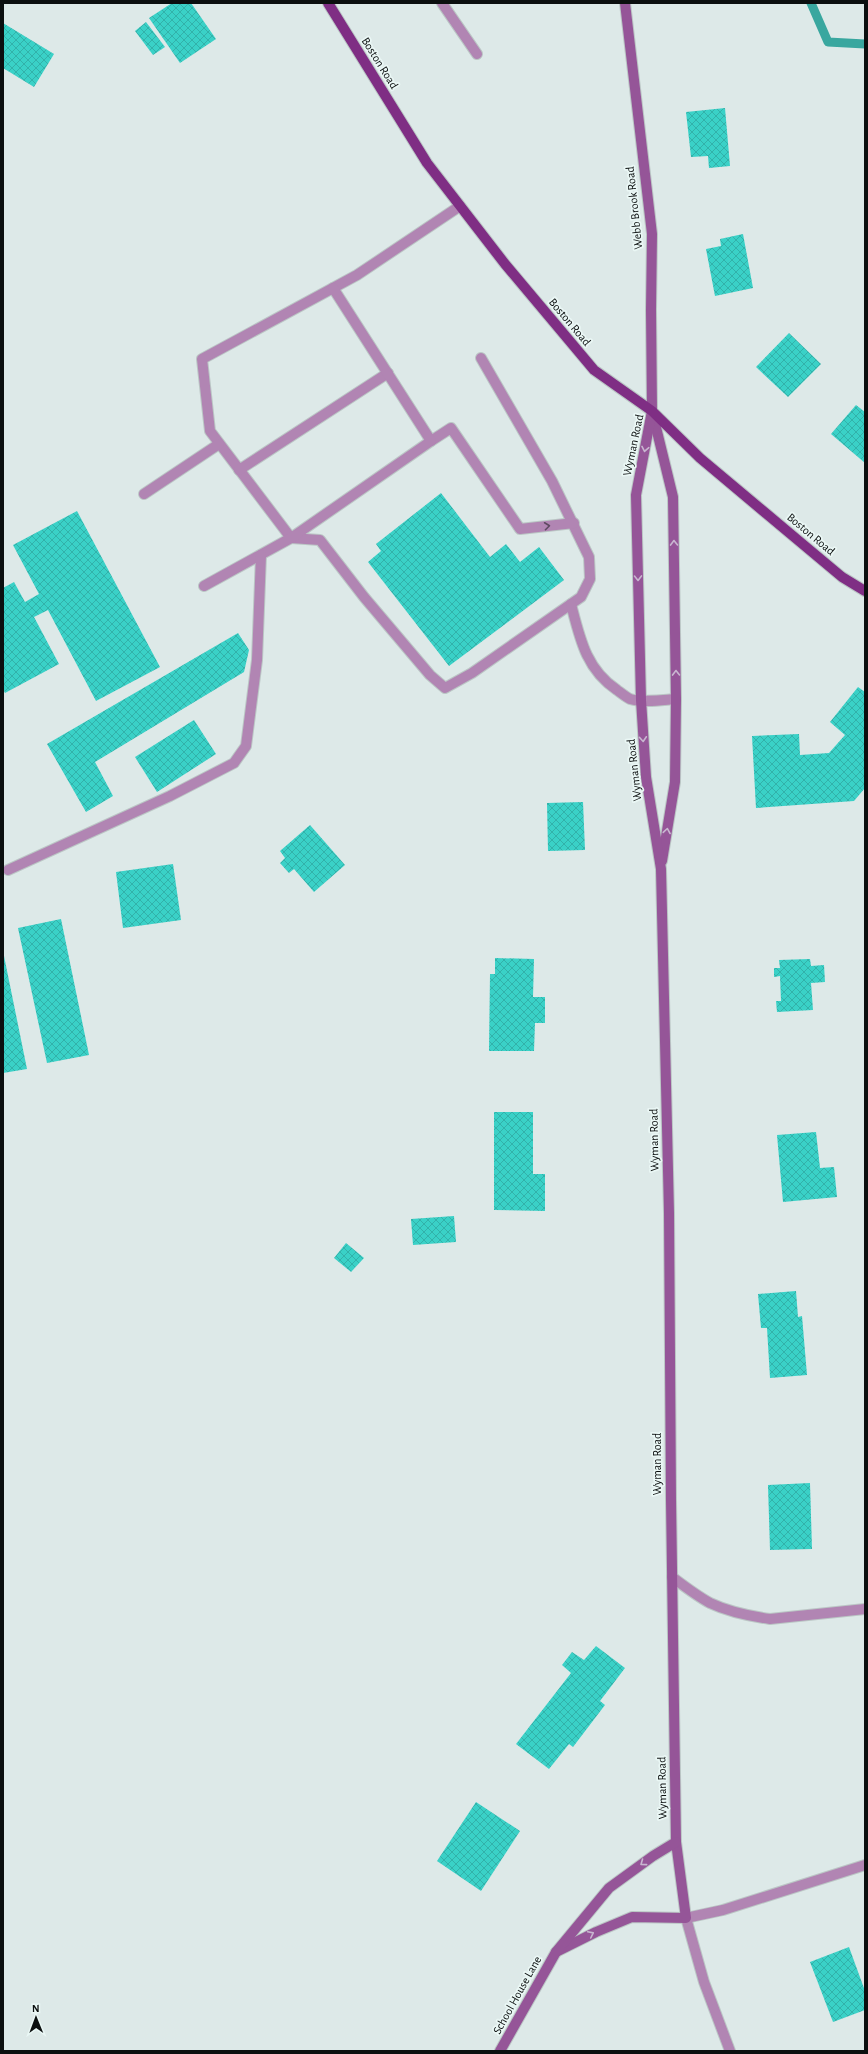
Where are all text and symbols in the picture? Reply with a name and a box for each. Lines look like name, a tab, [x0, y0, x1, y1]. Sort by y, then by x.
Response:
street label: Boston Road	[360, 35, 400, 91]
street label: Webb Brook Road	[624, 166, 644, 250]
street label: Boston Road	[547, 296, 593, 348]
street label: Wyman Road	[621, 413, 646, 477]
one-way arrow	[641, 446, 649, 452]
street label: Boston Road	[785, 511, 837, 557]
one-way arrow	[544, 522, 550, 531]
one-way arrow	[670, 540, 678, 546]
one-way arrow	[633, 575, 642, 581]
one-way arrow	[672, 670, 680, 676]
one-way arrow	[639, 736, 648, 742]
street label: Wyman Road	[625, 738, 644, 802]
one-way arrow	[662, 827, 671, 834]
street label: Wyman Road	[647, 1109, 662, 1171]
street label: Wyman Road	[651, 1433, 664, 1495]
street label: Wyman Road	[655, 1757, 670, 1819]
one-way arrow	[641, 1858, 648, 1865]
one-way arrow	[586, 1931, 594, 1939]
street label: School House Lane	[491, 1954, 543, 2036]
north arrow	[16, 1998, 56, 2038]
text: N	[32, 2003, 40, 2014]

